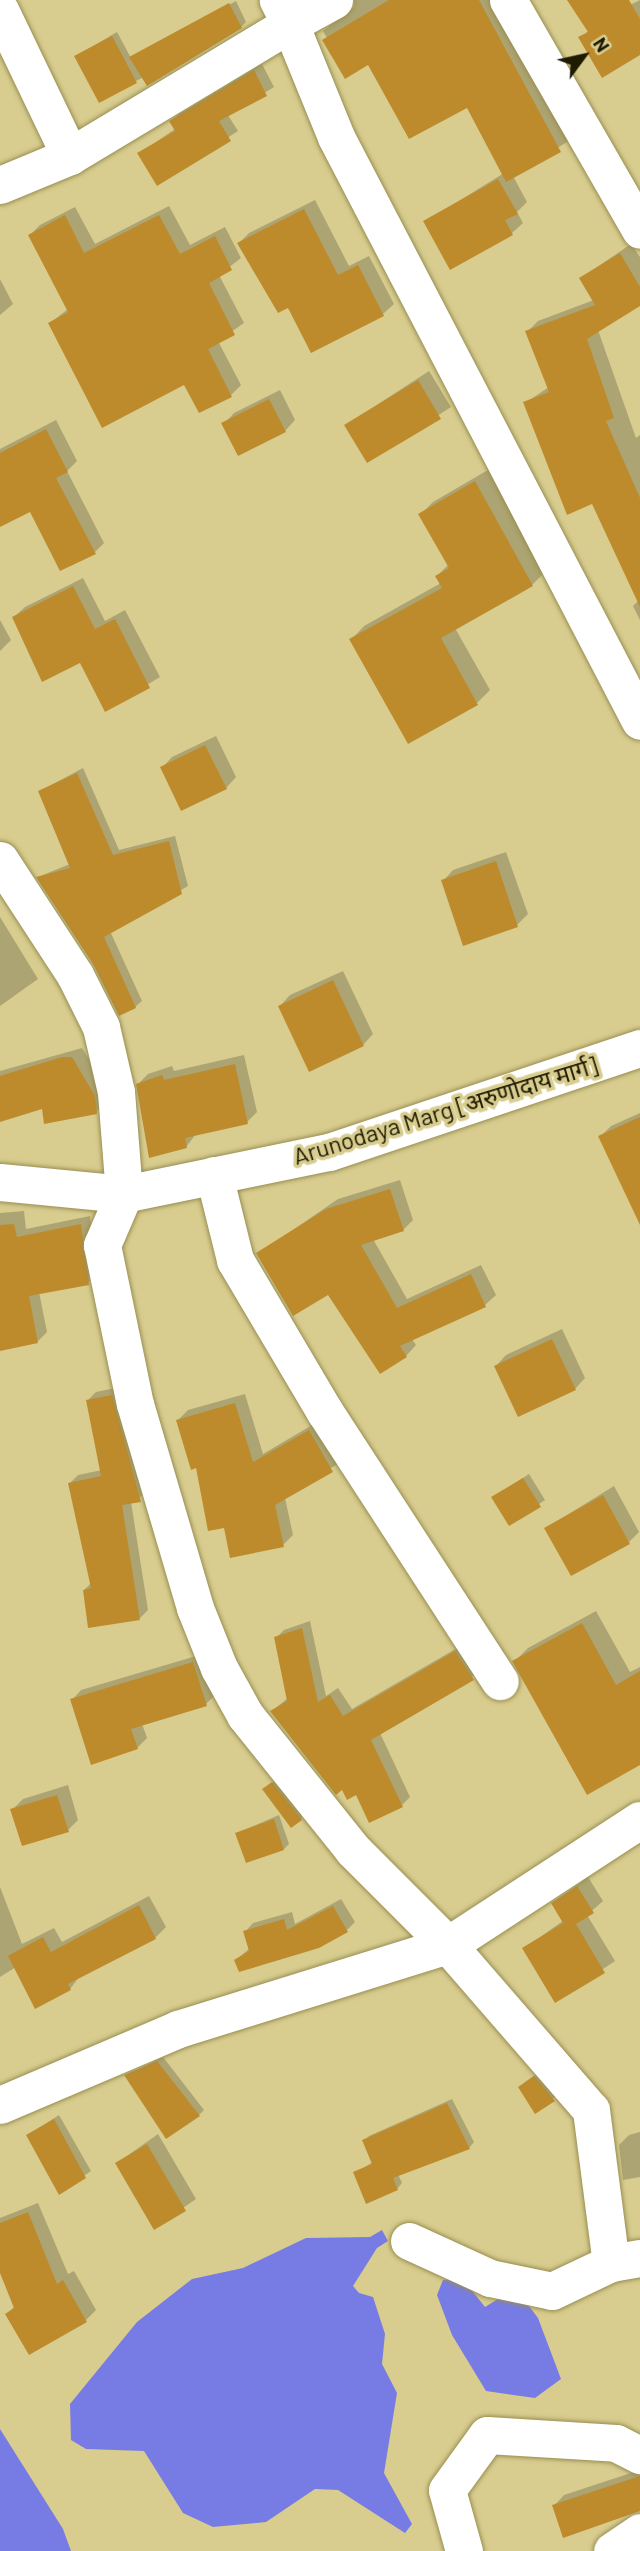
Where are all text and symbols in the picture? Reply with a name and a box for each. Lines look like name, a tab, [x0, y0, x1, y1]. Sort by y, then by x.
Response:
north arrow	[549, 21, 619, 91]
text: N	[589, 33, 615, 56]
street label: Arunodaya Marg [अरुणोदा‍य मार्ग]	[289, 1050, 601, 1170]

